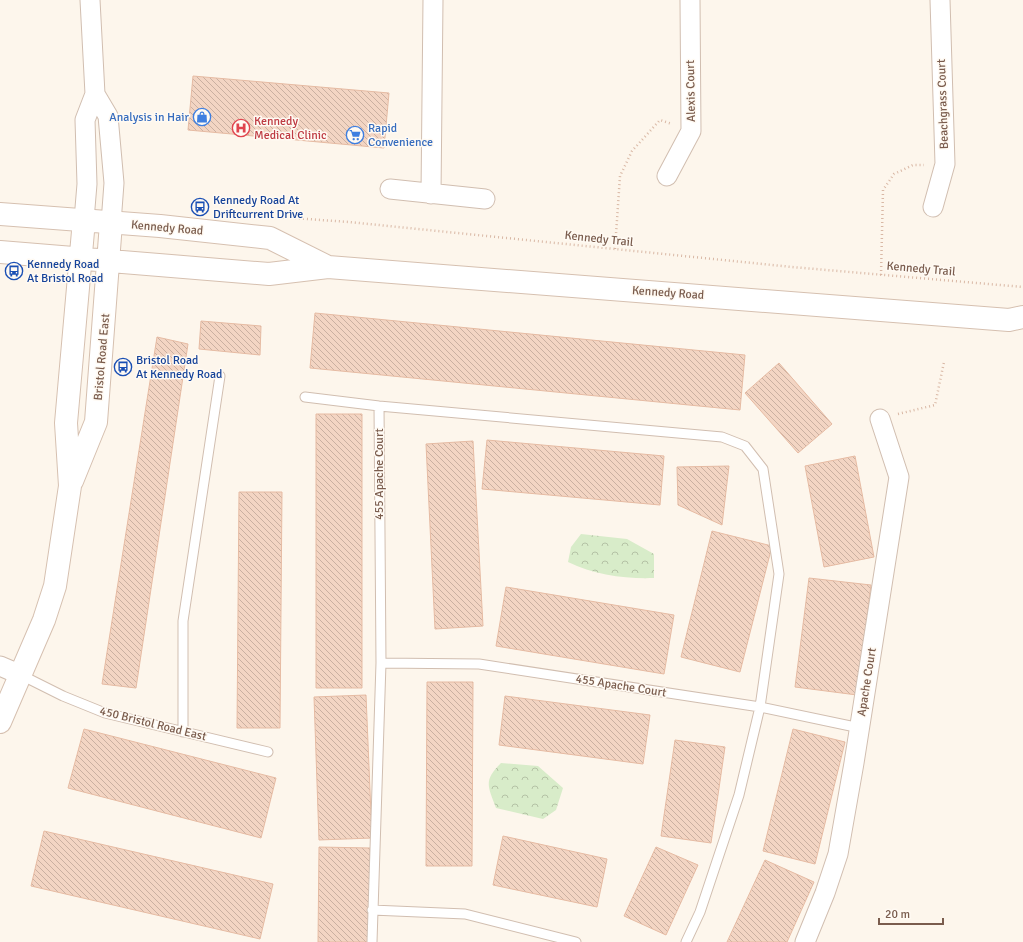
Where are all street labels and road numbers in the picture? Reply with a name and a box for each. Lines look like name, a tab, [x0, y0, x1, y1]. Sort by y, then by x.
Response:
street label: Beachgrass Court	[934, 59, 952, 149]
street label: Alexis Court	[683, 60, 699, 122]
street label: Kennedy Road	[130, 217, 204, 239]
street label: Kennedy Trail	[564, 228, 635, 250]
street label: Kennedy Trail	[886, 259, 957, 280]
street label: Kennedy Road	[631, 283, 705, 303]
street label: Bristol Road East	[91, 313, 113, 401]
street label: 455 Apache Court	[372, 428, 387, 520]
street label: Apache Court	[854, 647, 880, 717]
street label: 455 Apache Court	[575, 671, 667, 701]
street label: 450 Bristol Road East	[98, 703, 208, 745]

